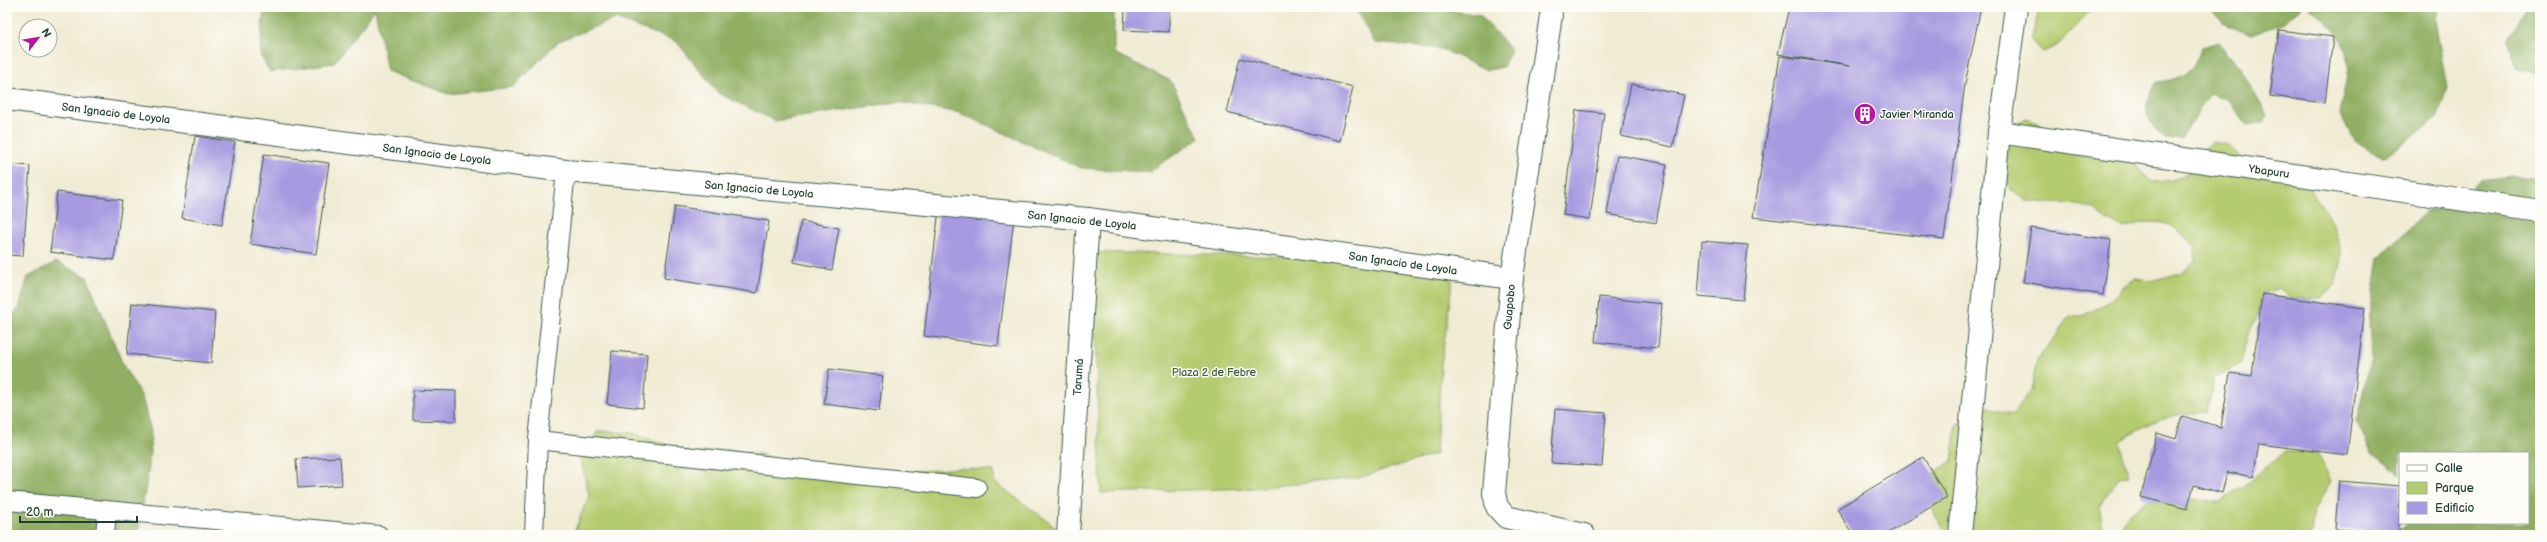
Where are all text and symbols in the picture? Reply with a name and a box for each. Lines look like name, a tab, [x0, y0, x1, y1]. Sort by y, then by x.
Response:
north arrow	[18, 18, 58, 58]
text: N	[38, 26, 54, 40]
street label: San Ignacio de Loyola	[61, 100, 171, 127]
building icon: Javier Miranda	[1852, 101, 1878, 127]
place label: Javier Miranda	[1880, 108, 1954, 121]
street label: San Ignacio de Loyola	[382, 141, 492, 168]
street label: Ybapuru	[2247, 162, 2290, 181]
street label: San Ignacio de Loyola	[704, 178, 814, 201]
street label: San Ignacio de Loyola	[1027, 208, 1137, 233]
street label: San Ignacio de Loyola	[1348, 249, 1458, 278]
street label: Guapobo	[1501, 284, 1518, 330]
street label: Tarumá	[1071, 358, 1086, 396]
park label: Plaza 2 de Febre	[1172, 366, 1257, 379]
legend	[2399, 452, 2529, 524]
text: Calle	[2435, 461, 2463, 476]
text: Parque	[2435, 481, 2474, 496]
scale bar	[20, 498, 137, 524]
text: Edificio	[2435, 501, 2475, 516]
text: 20 m	[26, 505, 53, 520]

